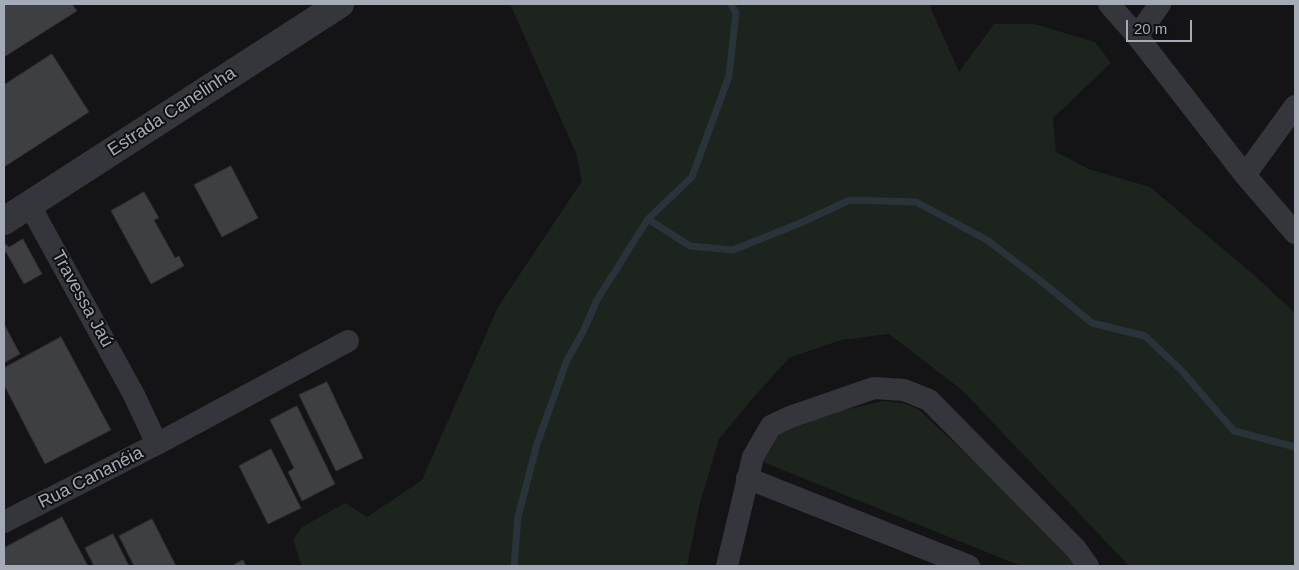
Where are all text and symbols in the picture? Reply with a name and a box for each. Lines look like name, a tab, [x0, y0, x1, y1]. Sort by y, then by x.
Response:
scale bar	[1129, 10, 1195, 42]
text: 20 m	[1134, 20, 1167, 37]
street label: Estrada Canelinha	[104, 63, 240, 161]
street label: Travessa Jaú	[47, 247, 117, 351]
street label: Rua Cananéia	[35, 442, 147, 514]

